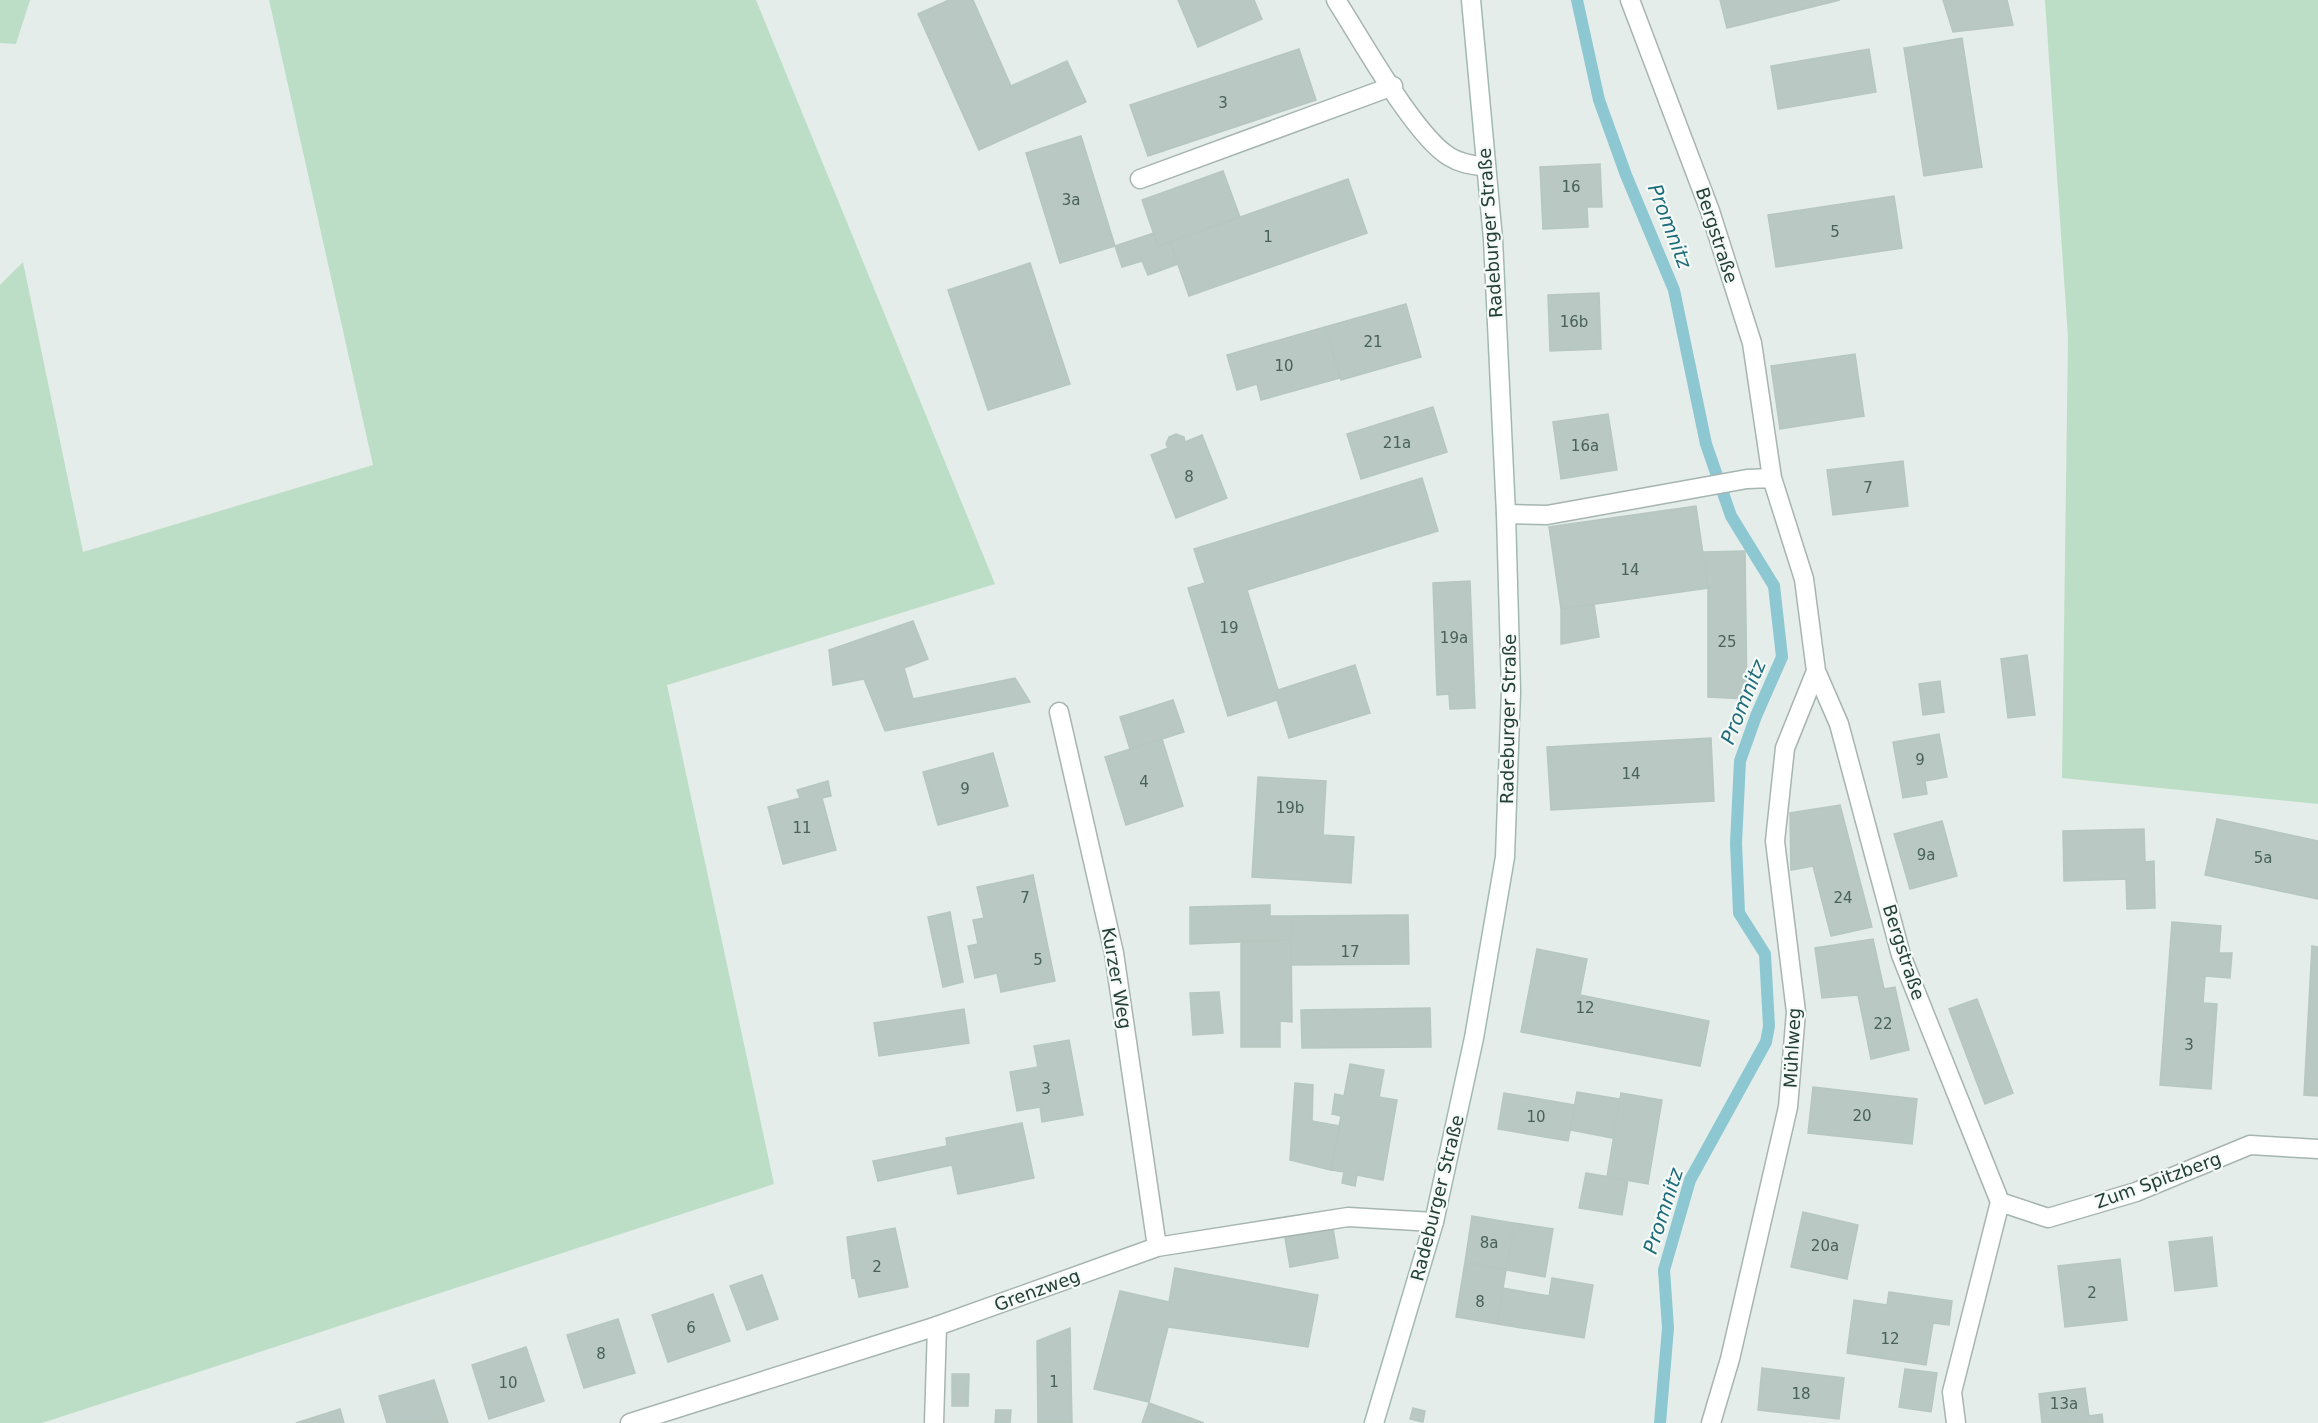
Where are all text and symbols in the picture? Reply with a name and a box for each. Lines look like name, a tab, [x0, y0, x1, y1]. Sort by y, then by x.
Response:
house number: 3	[1218, 94, 1228, 112]
street label: Radeburger Straße	[1474, 147, 1506, 319]
house number: 16	[1561, 178, 1581, 196]
water label: Promnitz	[1643, 180, 1697, 272]
street label: Bergstraße	[1692, 185, 1742, 285]
house number: 3a	[1062, 191, 1080, 209]
house number: 5	[1830, 223, 1840, 241]
house number: 1	[1263, 228, 1273, 246]
house number: 16b	[1560, 313, 1588, 331]
house number: 21	[1363, 333, 1383, 351]
house number: 10	[1274, 357, 1294, 375]
house number: 21a	[1383, 434, 1411, 452]
house number: 16a	[1571, 437, 1599, 455]
house number: 8	[1184, 468, 1194, 486]
house number: 7	[1863, 479, 1873, 497]
house number: 14	[1620, 561, 1640, 579]
house number: 19	[1219, 619, 1239, 637]
house number: 19a	[1440, 629, 1468, 647]
house number: 25	[1717, 633, 1737, 651]
street label: Radeburger Straße	[1496, 634, 1520, 804]
water label: Promnitz	[1715, 656, 1771, 748]
house number: 9	[1915, 751, 1925, 769]
house number: 14	[1621, 765, 1641, 783]
house number: 4	[1139, 773, 1149, 791]
house number: 9	[960, 780, 970, 798]
house number: 19b	[1276, 799, 1304, 817]
house number: 11	[792, 819, 812, 837]
house number: 9a	[1917, 846, 1935, 864]
house number: 5a	[2254, 849, 2272, 867]
house number: 7	[1020, 889, 1030, 907]
house number: 24	[1833, 889, 1853, 907]
street label: Bergstraße	[1879, 902, 1929, 1002]
street label: Kurzer Weg	[1098, 926, 1136, 1030]
house number: 17	[1340, 943, 1360, 961]
house number: 5	[1033, 951, 1043, 969]
house number: 12	[1575, 999, 1595, 1017]
street label: Mühlweg	[1779, 1007, 1805, 1089]
house number: 22	[1873, 1015, 1893, 1033]
house number: 3	[2184, 1036, 2194, 1054]
house number: 3	[1041, 1080, 1051, 1098]
house number: 20	[1852, 1107, 1872, 1125]
house number: 10	[1526, 1108, 1546, 1126]
street label: Radeburger Straße	[1406, 1113, 1468, 1283]
street label: Zum Spitzberg	[2092, 1147, 2224, 1213]
water label: Promnitz	[1638, 1165, 1688, 1257]
house number: 8a	[1480, 1234, 1498, 1252]
house number: 20a	[1811, 1237, 1839, 1255]
house number: 2	[872, 1258, 882, 1276]
street label: Grenzweg	[991, 1265, 1083, 1315]
house number: 2	[2087, 1284, 2097, 1302]
house number: 8	[1475, 1293, 1485, 1311]
house number: 6	[686, 1319, 696, 1337]
house number: 12	[1880, 1330, 1900, 1348]
house number: 8	[596, 1345, 606, 1363]
house number: 1	[1049, 1373, 1059, 1391]
house number: 10	[498, 1374, 518, 1392]
house number: 18	[1791, 1385, 1811, 1403]
house number: 13a	[2050, 1395, 2078, 1413]

